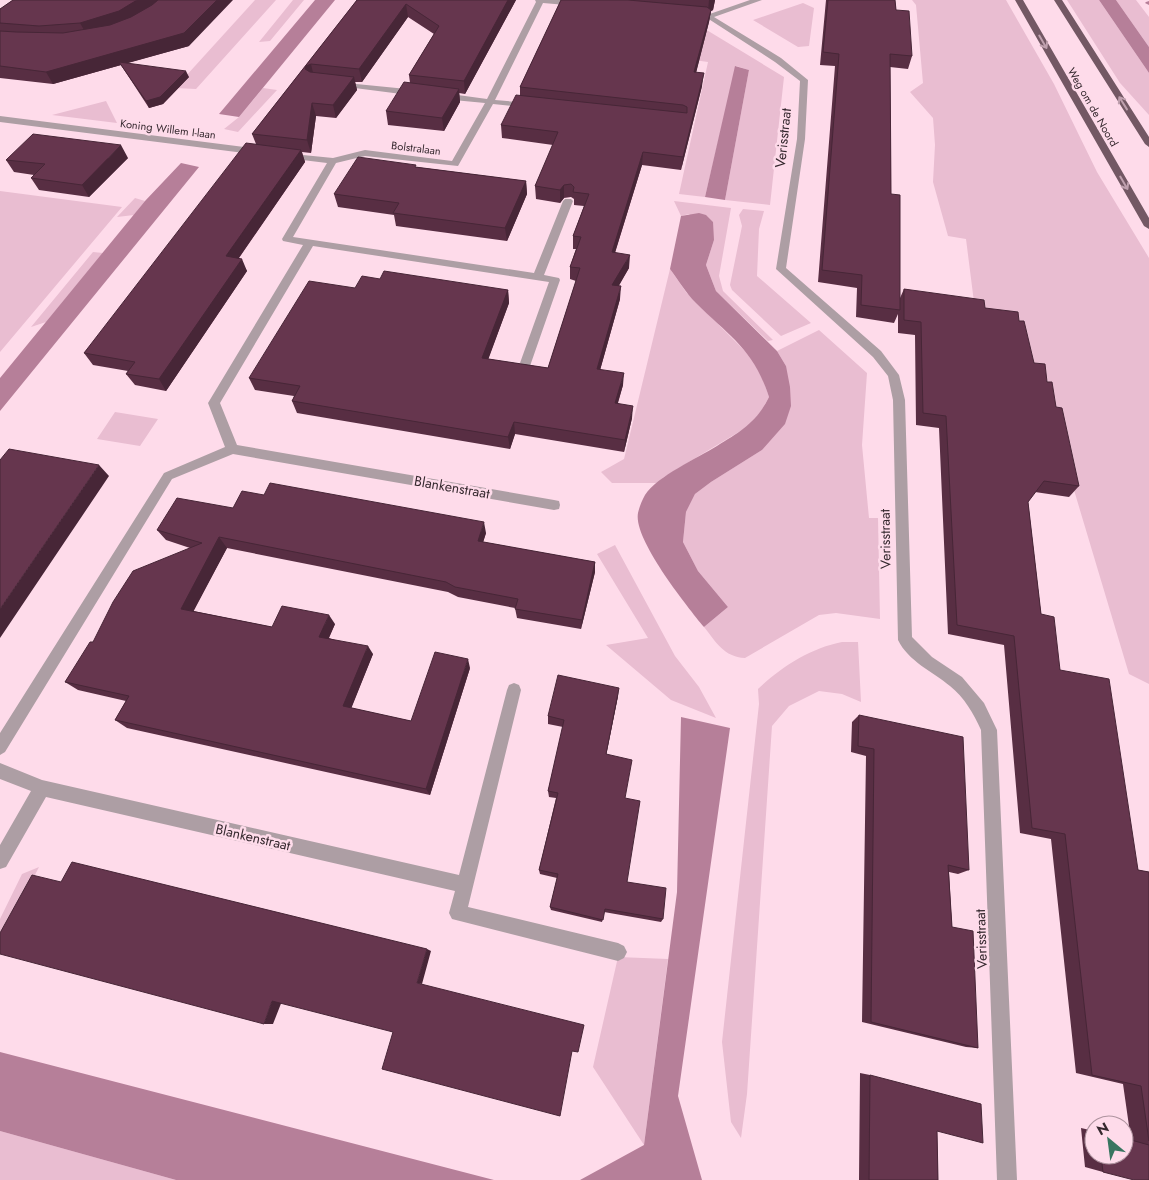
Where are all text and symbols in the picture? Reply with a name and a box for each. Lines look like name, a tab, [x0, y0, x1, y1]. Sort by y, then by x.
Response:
one-way arrow	[1038, 35, 1048, 50]
street label: Weg om de Noord	[1064, 64, 1122, 150]
one-way arrow	[1118, 96, 1128, 110]
street label: Verisstraat	[770, 106, 796, 169]
street label: Koning Willem I-laan	[119, 115, 217, 143]
street label: Bolstralaan	[390, 137, 442, 159]
one-way arrow	[1120, 175, 1129, 190]
street label: Blankenstraat	[413, 471, 492, 504]
street label: Verisstraat	[874, 508, 896, 569]
street label: Blankenstraat	[214, 819, 293, 855]
street label: Verisstraat	[970, 908, 992, 969]
north arrow	[1084, 1115, 1134, 1165]
text: N	[1093, 1117, 1112, 1140]

